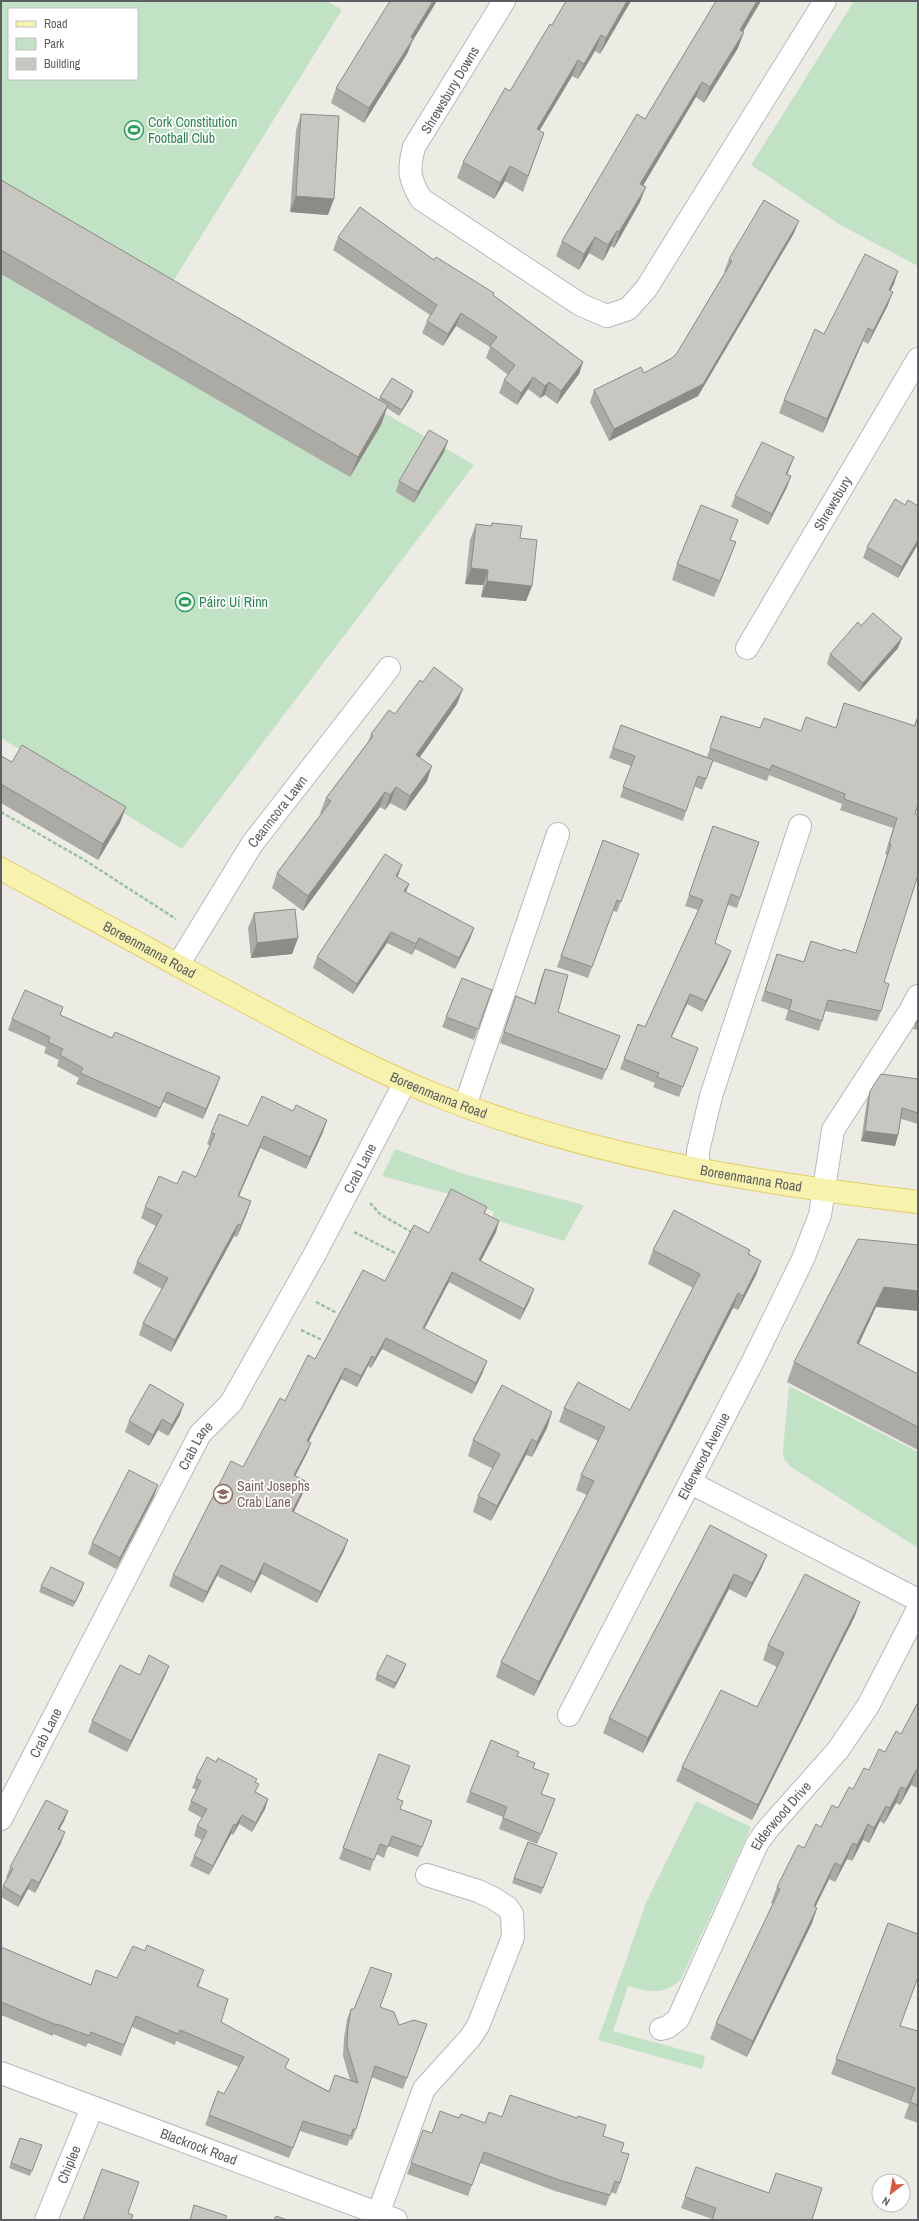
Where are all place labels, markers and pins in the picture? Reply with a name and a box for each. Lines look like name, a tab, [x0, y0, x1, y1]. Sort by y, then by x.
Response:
place label: Cork Constitution Football Club	[148, 113, 237, 147]
sports icon: Cork Constitution Football Club	[123, 119, 145, 141]
sports icon: Páirc Uí Rinn	[174, 591, 196, 613]
place label: Páirc Uí Rinn	[199, 593, 268, 611]
place label: Saint Josephs Crab Lane	[237, 1477, 310, 1511]
school or university icon: Saint Josephs Crab Lane	[212, 1483, 234, 1505]

